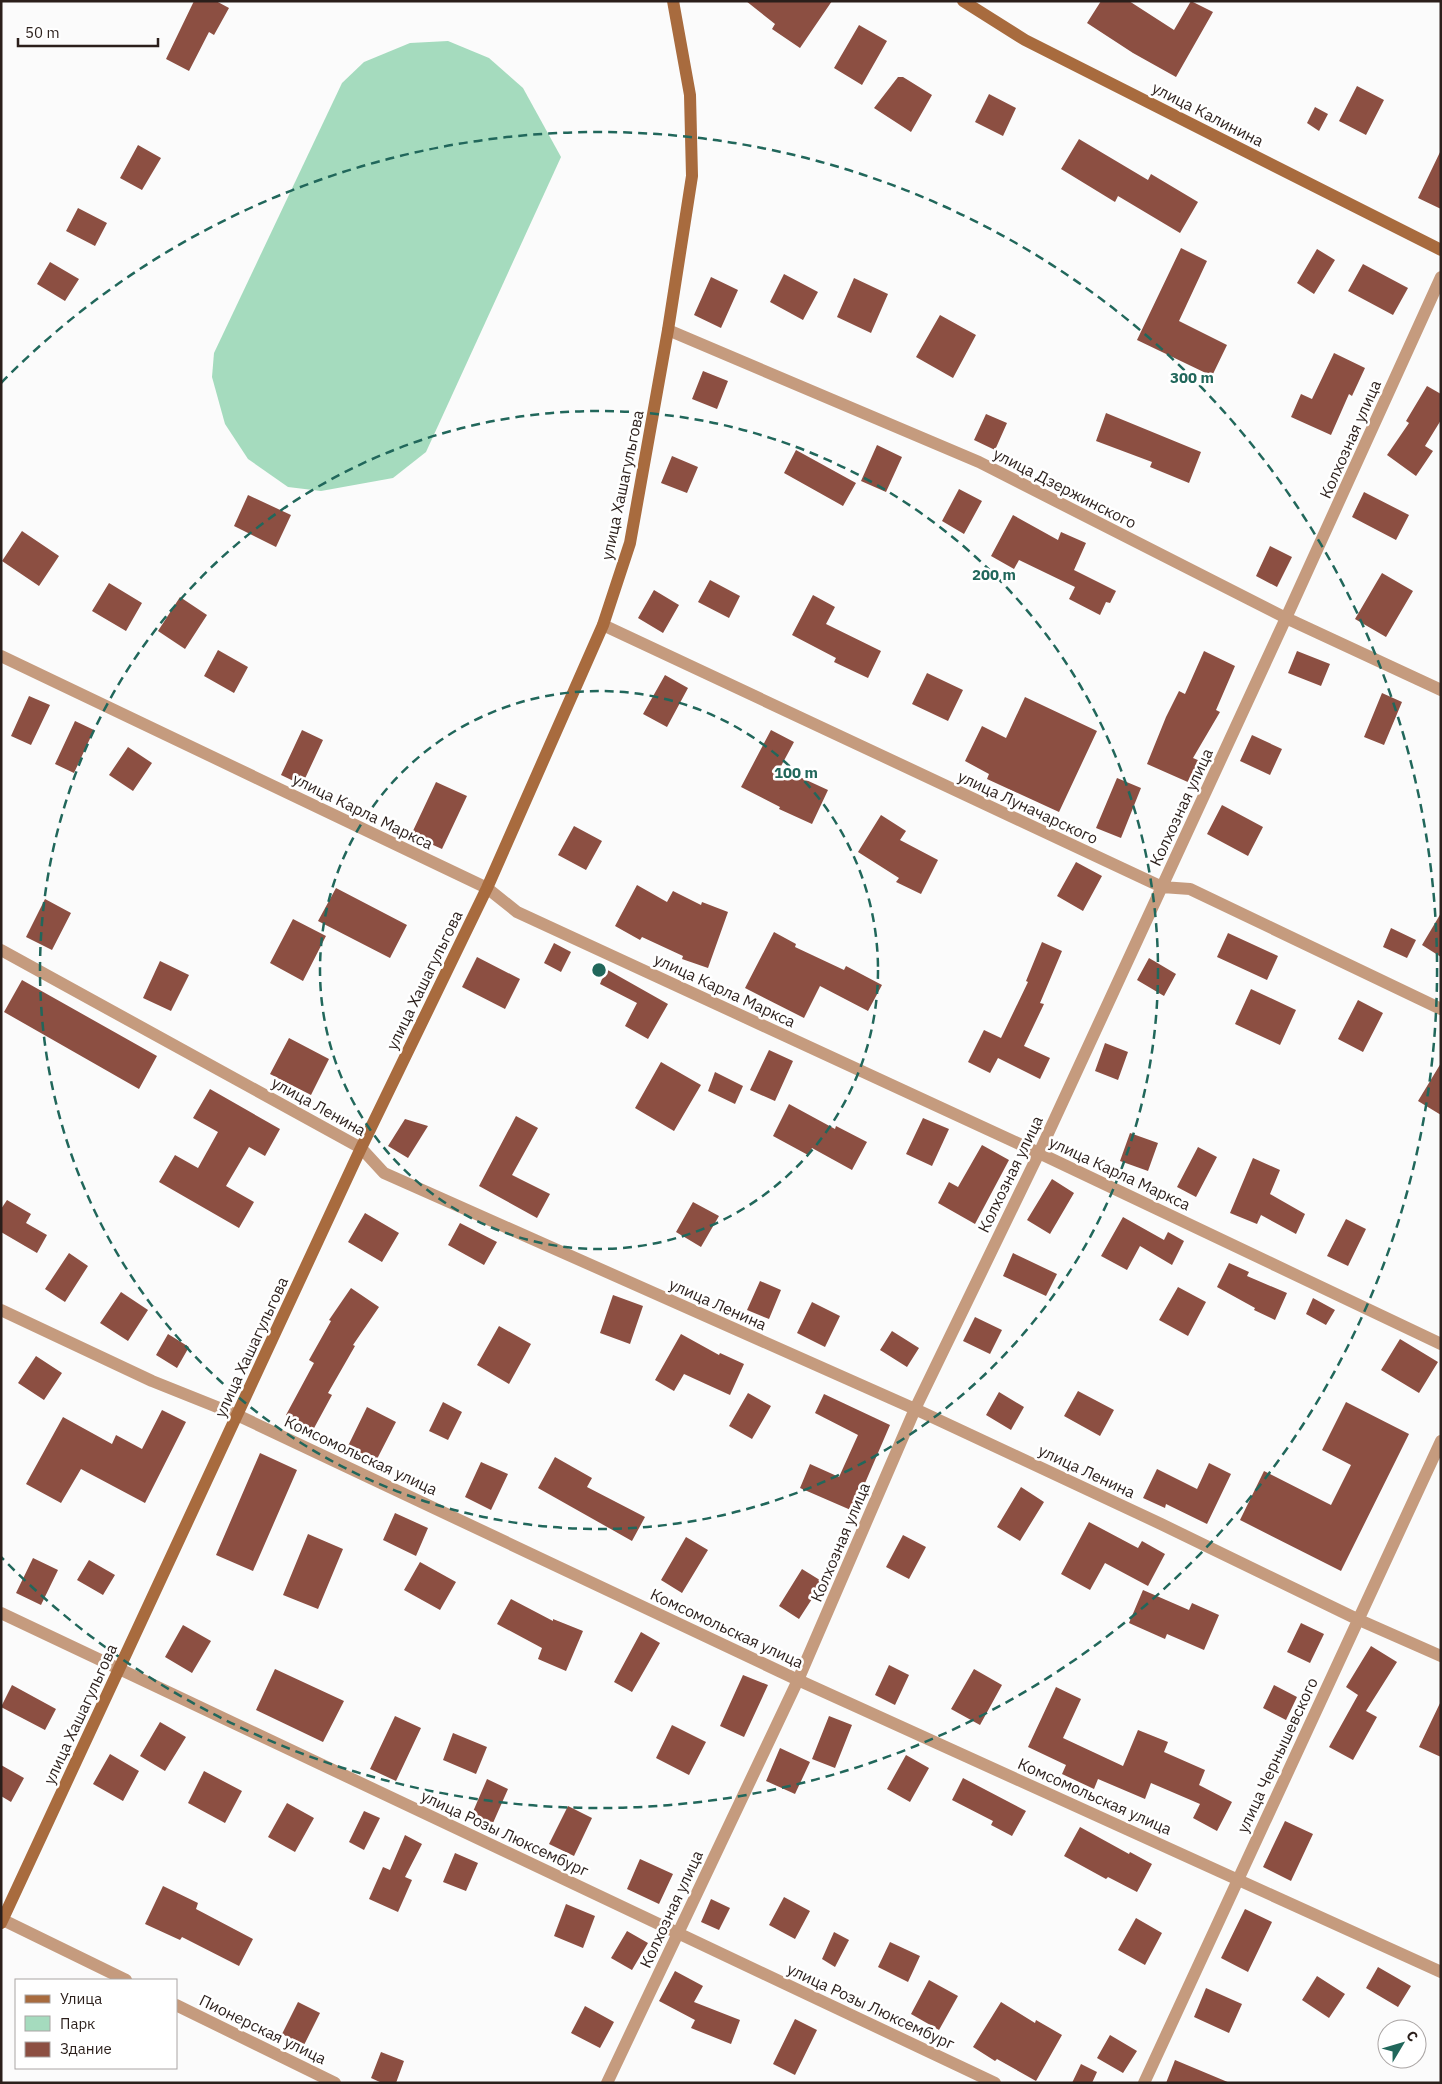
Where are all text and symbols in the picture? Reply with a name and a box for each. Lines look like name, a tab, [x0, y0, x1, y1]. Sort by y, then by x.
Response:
scale bar	[18, 15, 158, 47]
text: 50 m	[25, 23, 60, 42]
street label: улица Калинина	[1149, 77, 1268, 151]
text: 300 m	[1170, 368, 1214, 387]
street label: Колхозная улица	[1315, 376, 1385, 501]
street label: улица Хашагульгова	[596, 408, 648, 562]
street label: улица Дзержинского	[990, 443, 1140, 533]
text: 200 m	[972, 565, 1016, 584]
street label: Колхозная улица	[1145, 745, 1217, 869]
text: 100 m	[774, 763, 818, 782]
street label: улица Луначарского	[955, 766, 1101, 848]
street label: улица Карла Маркса	[290, 768, 437, 854]
street label: улица Хашагульгова	[382, 907, 467, 1053]
street label: улица Карла Маркса	[651, 948, 799, 1032]
centre of rings	[590, 961, 608, 979]
street label: улица Ленина	[268, 1072, 370, 1140]
street label: Колхозная улица	[973, 1112, 1047, 1236]
street label: улица Карла Маркса	[1046, 1131, 1194, 1215]
street label: улица Хашагульгова	[210, 1273, 293, 1420]
street label: улица Ленина	[666, 1274, 770, 1335]
street label: Комсомольская улица	[281, 1411, 441, 1499]
street label: улица Ленина	[1035, 1440, 1139, 1502]
street label: Колхозная улица	[806, 1479, 874, 1605]
street label: Комсомольская улица	[647, 1584, 807, 1672]
street label: улица Хашагульгова	[39, 1640, 122, 1787]
street label: улица Чернышевского	[1232, 1674, 1322, 1836]
street label: Комсомольская улица	[1015, 1753, 1176, 1839]
street label: улица Розы Люксембург	[418, 1785, 592, 1881]
street label: Колхозная улица	[635, 1847, 707, 1971]
street label: улица Розы Люксембург	[784, 1958, 958, 2054]
legend	[15, 1979, 178, 2069]
text: Улица	[60, 1989, 102, 2008]
street label: Пионерская улица	[196, 1990, 330, 2069]
text: Парк	[60, 2014, 95, 2033]
north arrow	[1377, 2019, 1427, 2069]
text: С	[1402, 2027, 1422, 2045]
text: Здание	[60, 2039, 112, 2058]

